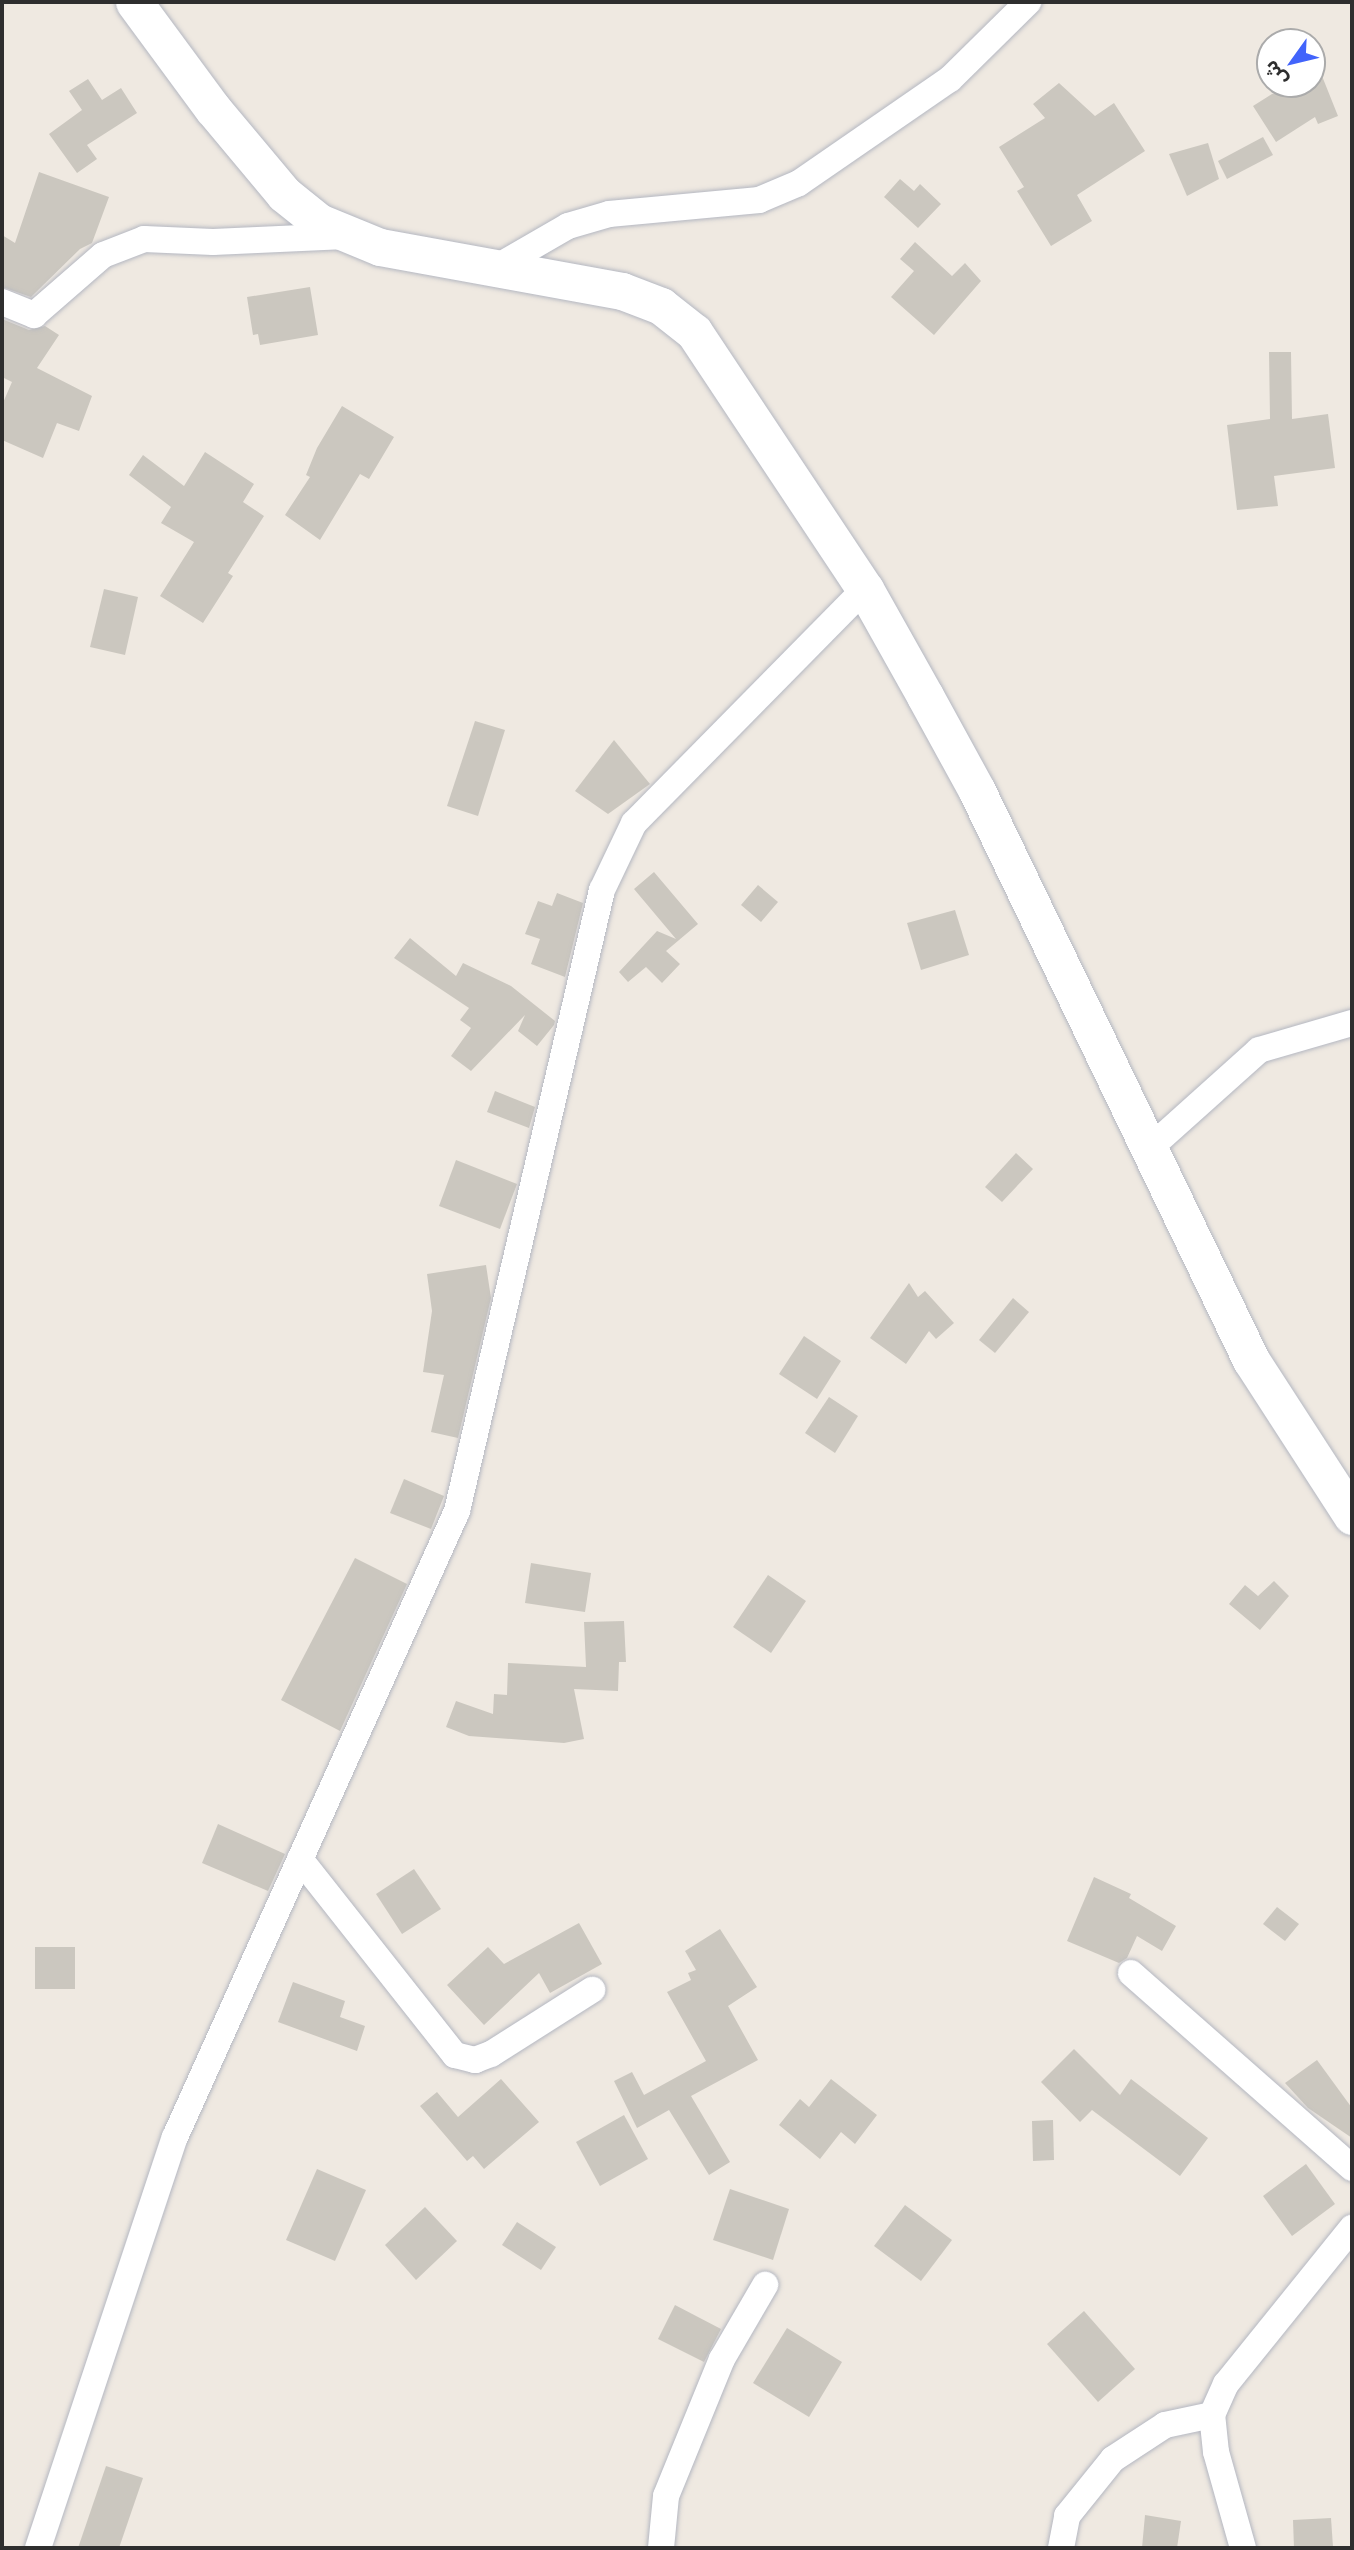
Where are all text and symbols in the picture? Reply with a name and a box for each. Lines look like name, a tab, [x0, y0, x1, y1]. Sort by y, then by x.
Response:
north arrow	[1256, 28, 1326, 98]
text: ش	[1258, 57, 1292, 91]

